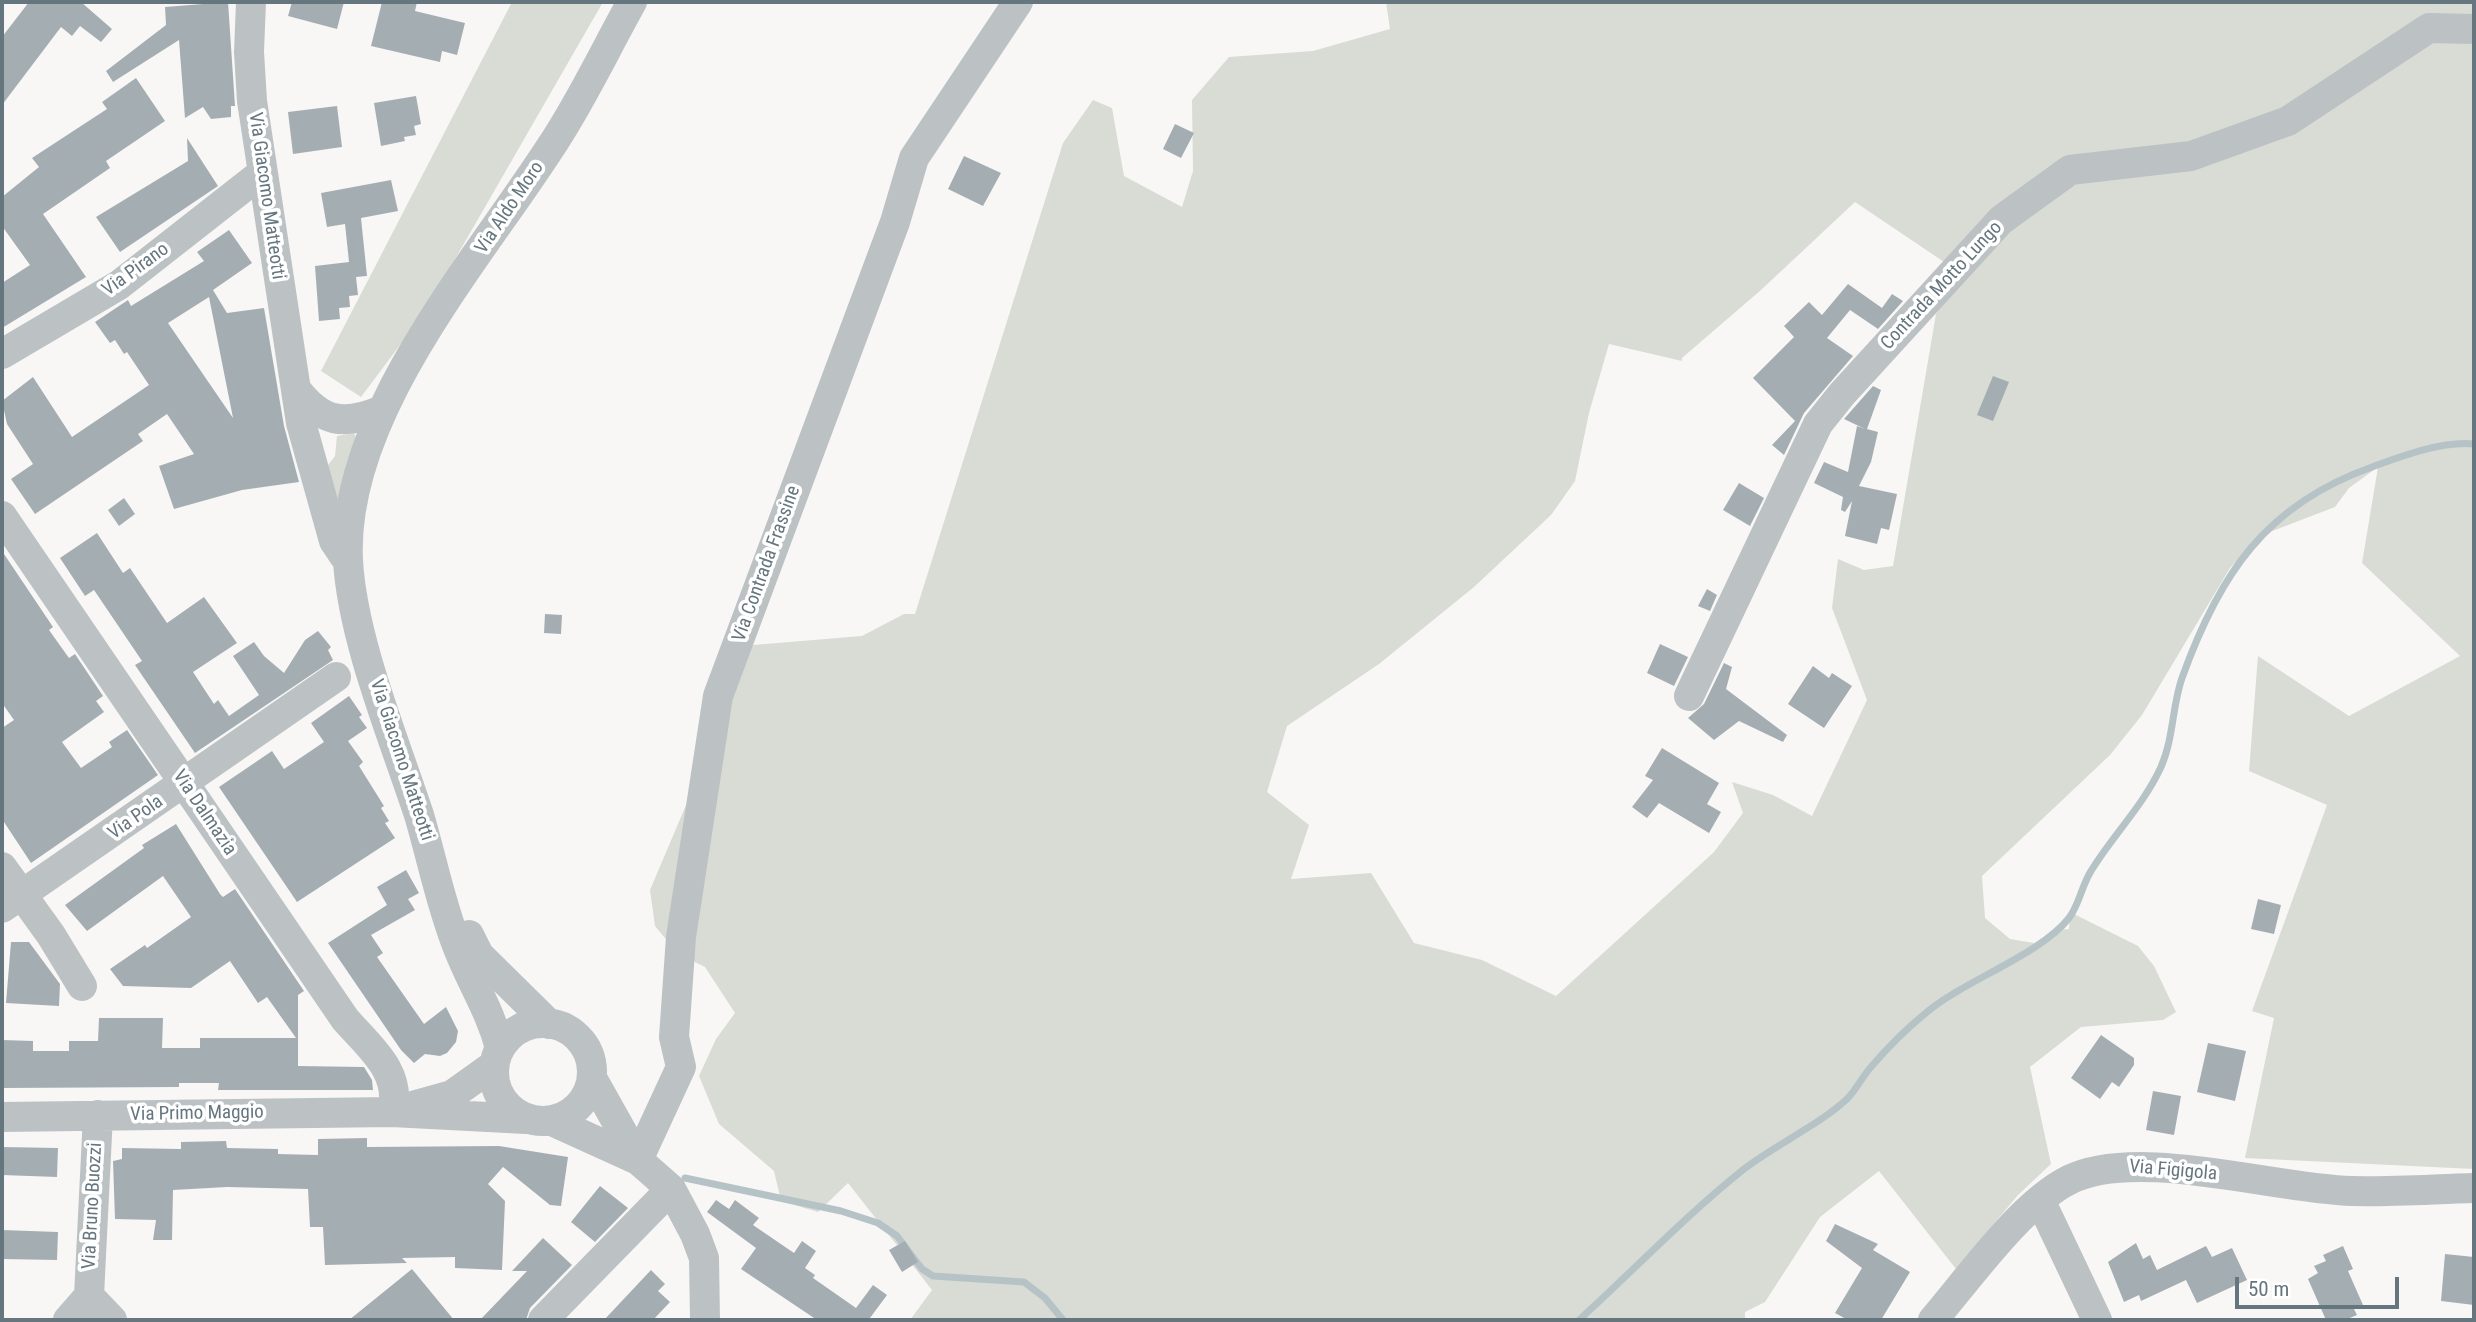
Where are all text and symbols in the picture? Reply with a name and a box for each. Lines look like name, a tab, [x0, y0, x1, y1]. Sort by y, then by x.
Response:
street label: Via Giacomo Matteotti	[243, 111, 289, 281]
street label: Via Aldo Moro	[471, 158, 549, 258]
street label: Contrada Motto Lungo	[1877, 217, 2007, 355]
street label: Via Pirano	[98, 238, 174, 302]
street label: Via Contrada Frassine	[728, 483, 806, 645]
street label: Via Giacomo Matteotti	[364, 676, 438, 844]
street label: Via Dalmazia	[167, 766, 241, 860]
street label: Via Pola	[104, 791, 168, 845]
street label: Via Primo Maggio	[130, 1101, 264, 1127]
street label: Via Bruno Buozzi	[78, 1142, 108, 1270]
street label: Via Figigola	[2128, 1156, 2218, 1186]
scale bar	[2238, 1262, 2402, 1306]
text: 50 m	[2248, 1277, 2289, 1301]

